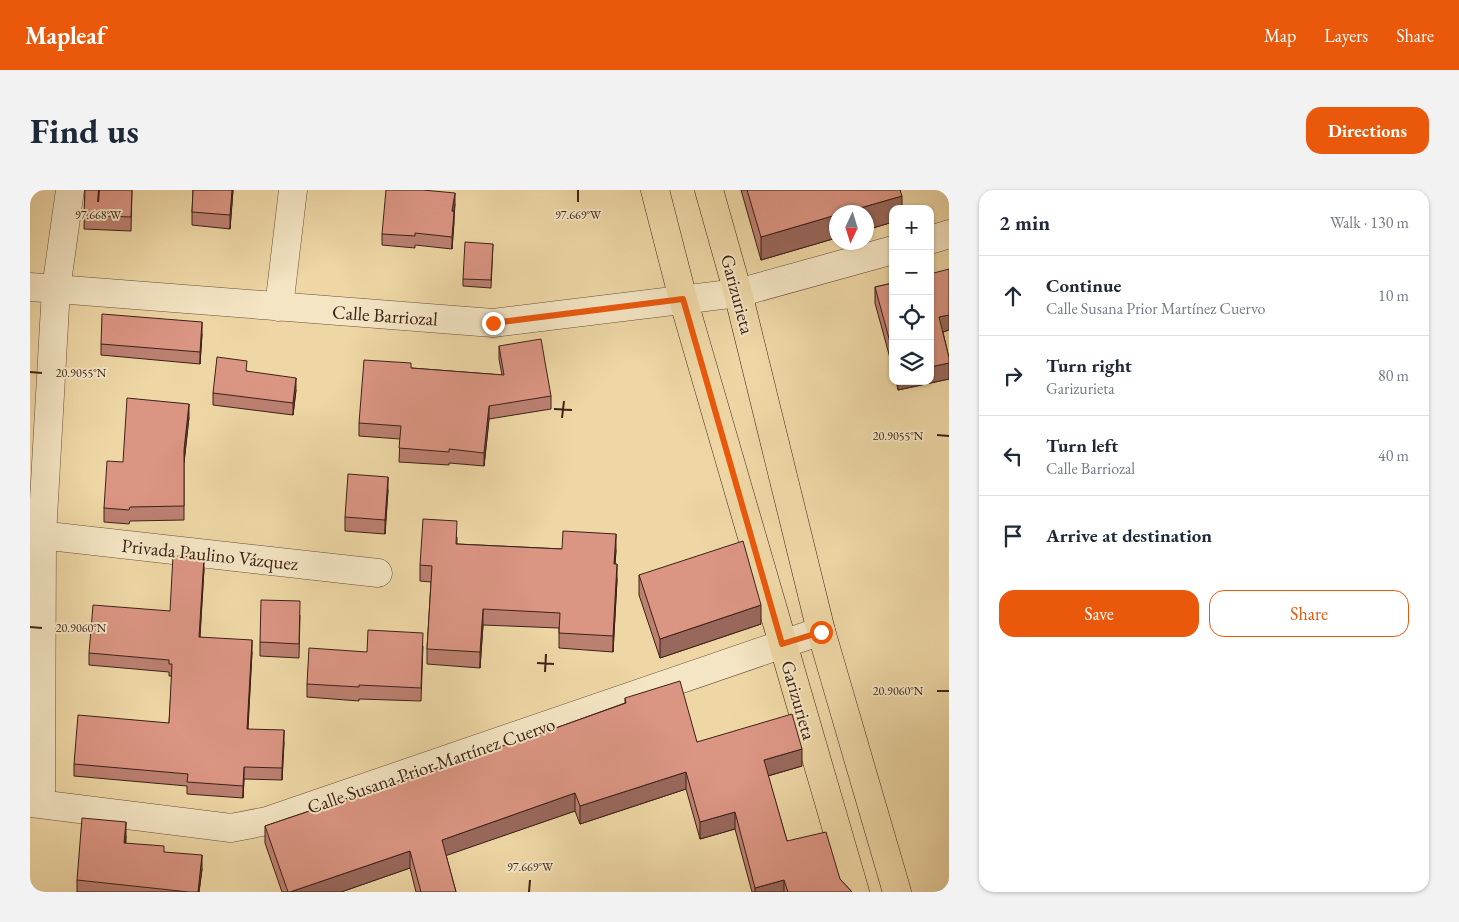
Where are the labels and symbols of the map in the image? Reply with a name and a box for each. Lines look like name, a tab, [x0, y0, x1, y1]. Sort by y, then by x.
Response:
north arrow	[829, 205, 874, 250]
text: 97.668°W	[75, 207, 122, 223]
text: 97.669°W	[555, 207, 602, 223]
street label: Garizurieta	[715, 251, 760, 337]
street label: Calle Barriozal	[331, 299, 439, 332]
route end	[482, 312, 505, 335]
text: 20.9055°N	[56, 365, 107, 381]
text: 20.9055°N	[873, 428, 924, 444]
street label: Privada Paulino Vázquez	[120, 533, 300, 576]
text: 20.9060°N	[56, 620, 107, 636]
route start	[810, 621, 833, 644]
street label: Garizurieta	[775, 657, 822, 743]
text: 20.9060°N	[873, 683, 924, 699]
street label: Calle Susana Prior Martínez Cuervo	[304, 711, 558, 820]
text: 97.669°W	[507, 859, 554, 875]

